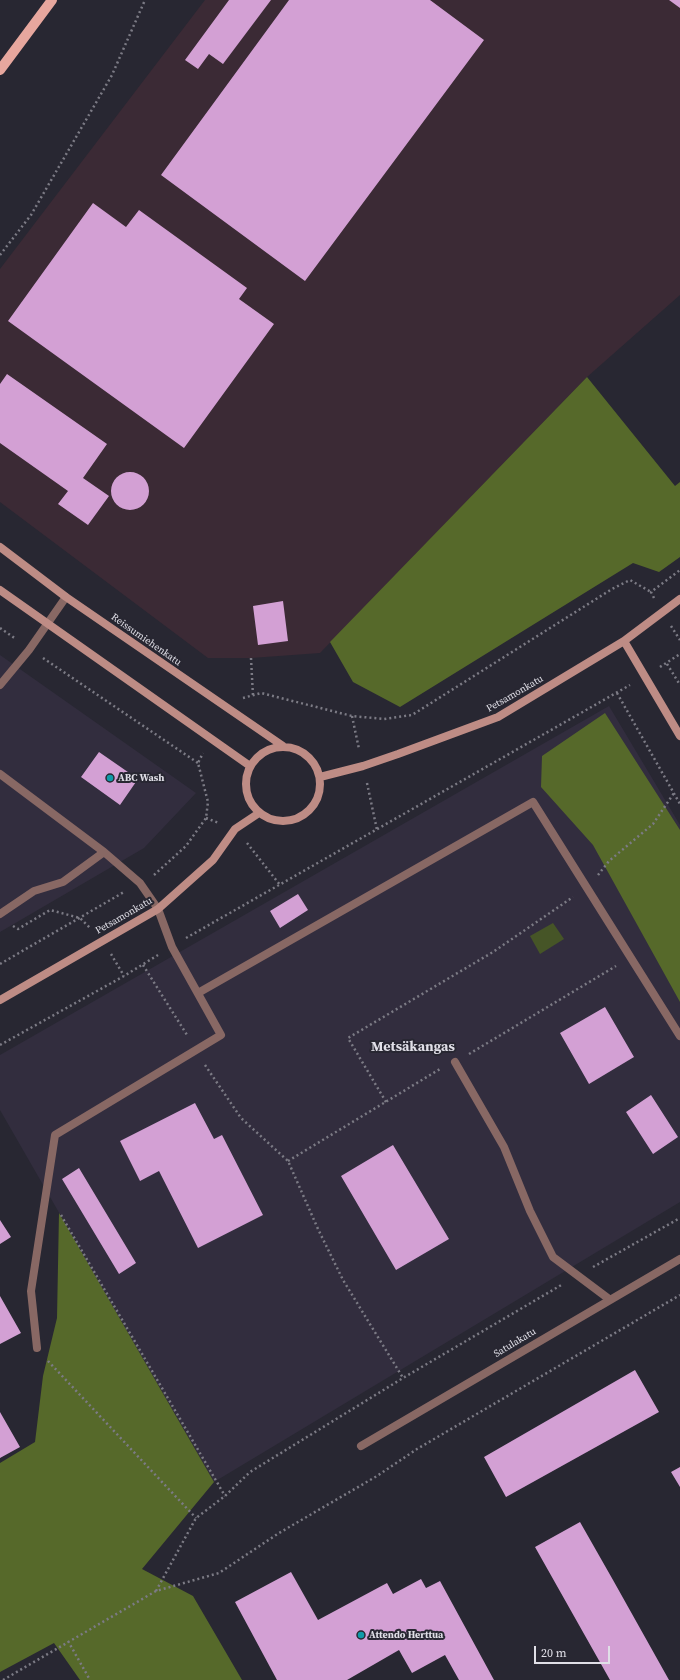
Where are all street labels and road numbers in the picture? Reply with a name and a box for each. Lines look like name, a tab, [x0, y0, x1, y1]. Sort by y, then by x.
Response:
street label: Reissumiehenkatu	[109, 611, 183, 669]
street label: Petsamonkatu	[484, 673, 546, 715]
street label: Petsamonkatu	[93, 895, 155, 937]
street label: Satulakatu	[492, 1326, 538, 1360]

